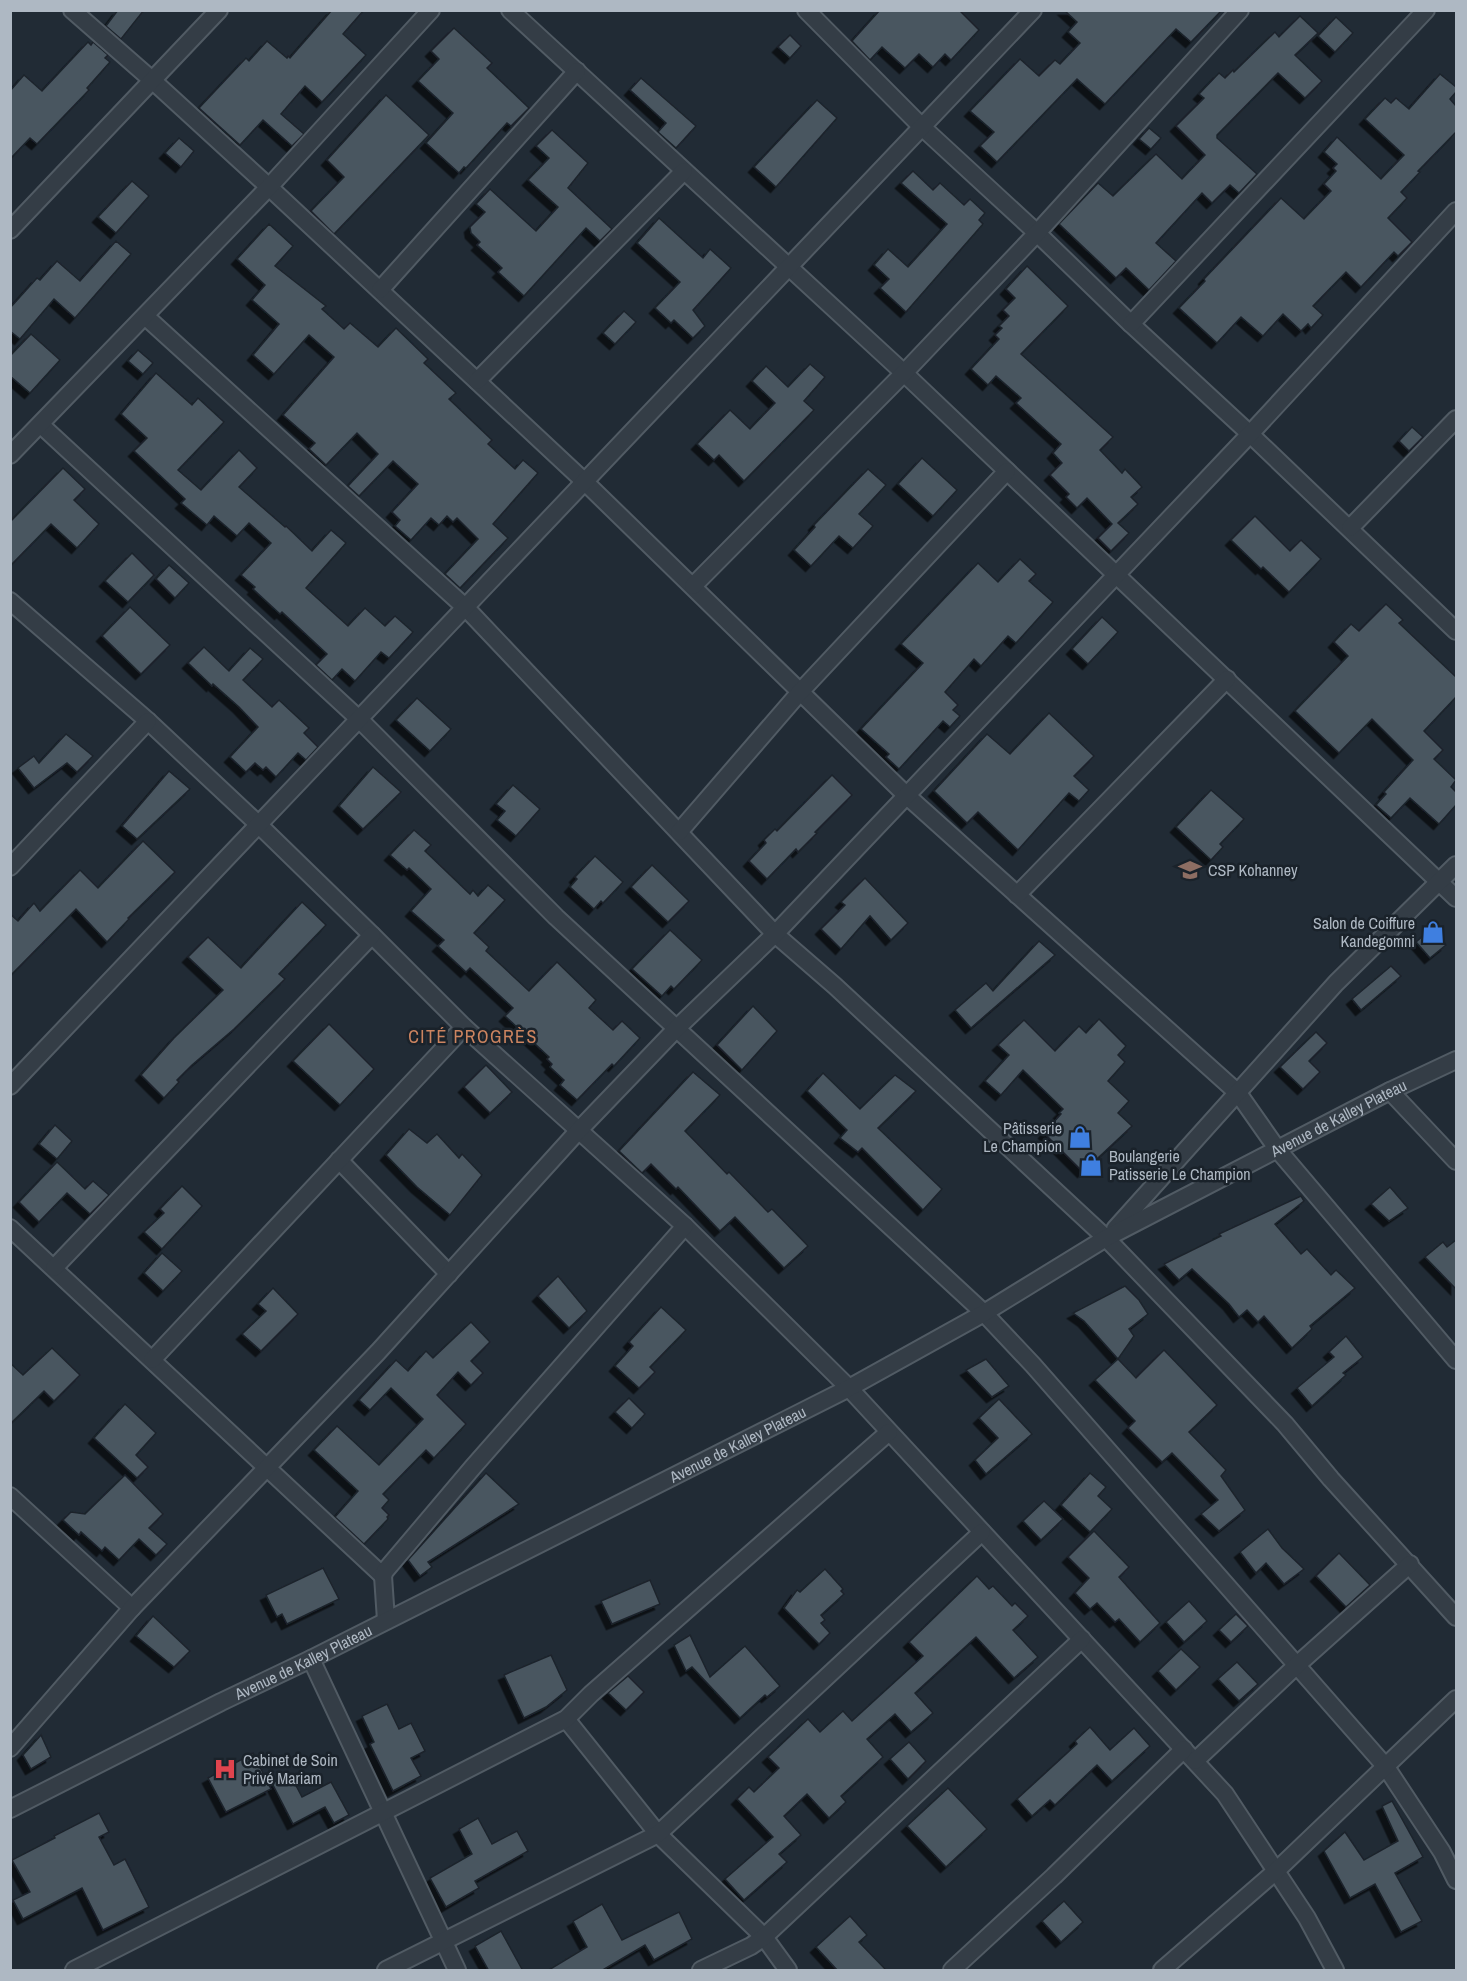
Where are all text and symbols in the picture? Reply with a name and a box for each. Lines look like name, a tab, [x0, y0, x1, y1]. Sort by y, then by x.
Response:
school or university icon: CSP Kohanney	[1177, 857, 1203, 883]
place label: CSP Kohanney	[1208, 859, 1298, 881]
place label: Salon de Coiffure Kandegomni	[1313, 912, 1415, 952]
shop icon: Salon de Coiffure Kandegomni	[1420, 919, 1446, 945]
district label: CITÉ PROGRÈS	[408, 1024, 538, 1049]
street label: Avenue de Kalley Plateau	[1266, 1074, 1410, 1162]
place label: Pâtisserie Le Champion	[983, 1117, 1062, 1157]
shop icon: Pâtisserie Le Champion	[1067, 1124, 1093, 1150]
place label: Boulangerie Patisserie Le Champion	[1109, 1145, 1251, 1185]
shop icon: Boulangerie Patisserie Le Champion	[1078, 1152, 1104, 1178]
street label: Avenue de Kalley Plateau	[665, 1401, 810, 1488]
street label: Avenue de Kalley Plateau	[230, 1619, 376, 1705]
place label: Cabinet de Soin Privé Mariam	[243, 1749, 338, 1789]
hospital icon: Cabinet de Soin Privé Mariam	[212, 1756, 238, 1782]

